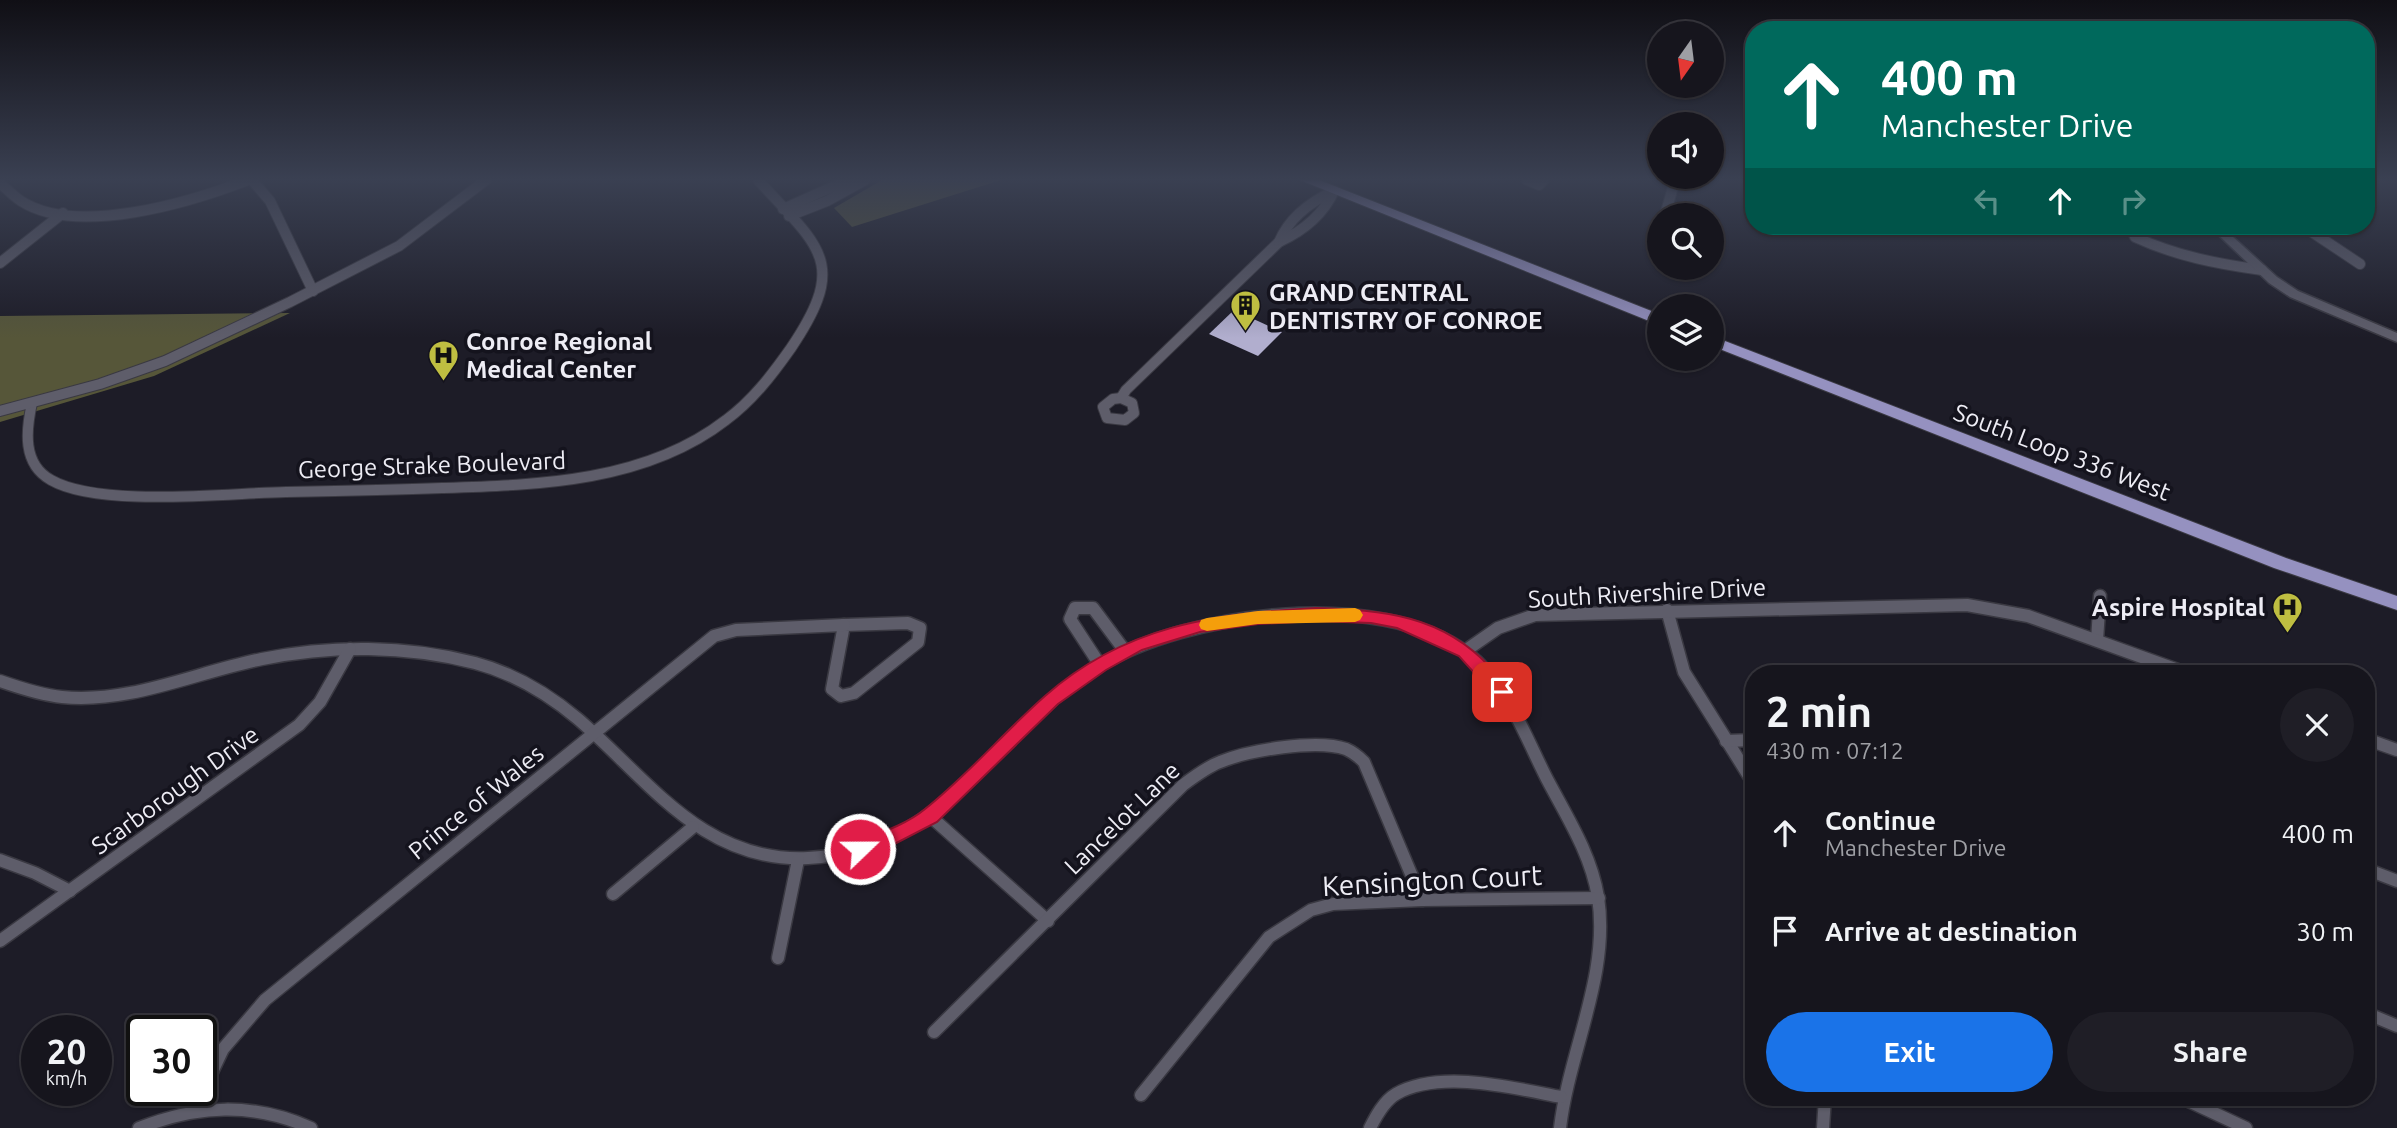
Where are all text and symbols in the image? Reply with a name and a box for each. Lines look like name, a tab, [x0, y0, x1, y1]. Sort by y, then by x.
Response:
north arrow	[1647, 21, 1724, 98]
map controls	[1647, 21, 1724, 371]
icon: ahead	[1766, 49, 1857, 140]
text: 400 m	[1881, 49, 2018, 104]
text: Manchester Drive	[1881, 107, 2134, 143]
button: sound	[1647, 112, 1724, 189]
icon: left	[1968, 182, 2006, 220]
icon: ahead	[2041, 182, 2079, 220]
icon: right	[2114, 182, 2152, 220]
button: search	[1647, 203, 1724, 280]
place label: GRAND CENTRAL DENTISTRY OF CONROE	[1269, 279, 1542, 334]
building icon: GRAND CENTRAL DENTISTRY OF CONROE	[1229, 289, 1263, 333]
button: layers	[1647, 294, 1724, 371]
place label: Conroe Regional Medical Center	[466, 328, 652, 383]
hospital icon: Conroe Regional Medical Center	[426, 338, 460, 382]
street label: South Loop 336 West	[1950, 398, 2175, 506]
street label: George Strake Boulevard	[297, 447, 567, 483]
street label: South Rivershire Drive	[1527, 573, 1767, 613]
hospital icon: Aspire Hospital	[2271, 590, 2305, 634]
place label: Aspire Hospital	[2092, 594, 2265, 621]
pin	[1472, 662, 1532, 722]
icon: arrive	[1483, 673, 1521, 711]
text: 2 min	[1766, 688, 1872, 735]
button: close	[2280, 688, 2354, 762]
street label: Scarborough Drive	[86, 720, 264, 860]
text: 430 m · 07:12	[1766, 738, 1904, 763]
street label: Prince of Wales	[403, 739, 549, 865]
street label: Lancelot Lane	[1059, 756, 1185, 880]
text: Continue	[1825, 806, 1936, 835]
position arrow	[823, 812, 897, 886]
icon: ahead	[1766, 814, 1804, 852]
text: 400 m	[2282, 819, 2354, 848]
text: Manchester Drive	[1825, 835, 2007, 860]
street label: Kensington Court	[1321, 859, 1543, 901]
icon: arrive	[1766, 912, 1804, 950]
text: Arrive at destination	[1825, 917, 2078, 946]
text: 30 m	[2296, 917, 2354, 946]
button: Exit	[1766, 1012, 2053, 1092]
button: Share	[2067, 1012, 2354, 1092]
speed limit sign: 30	[126, 1015, 217, 1106]
text: 20	[47, 1031, 86, 1071]
text: km/h	[46, 1068, 87, 1088]

